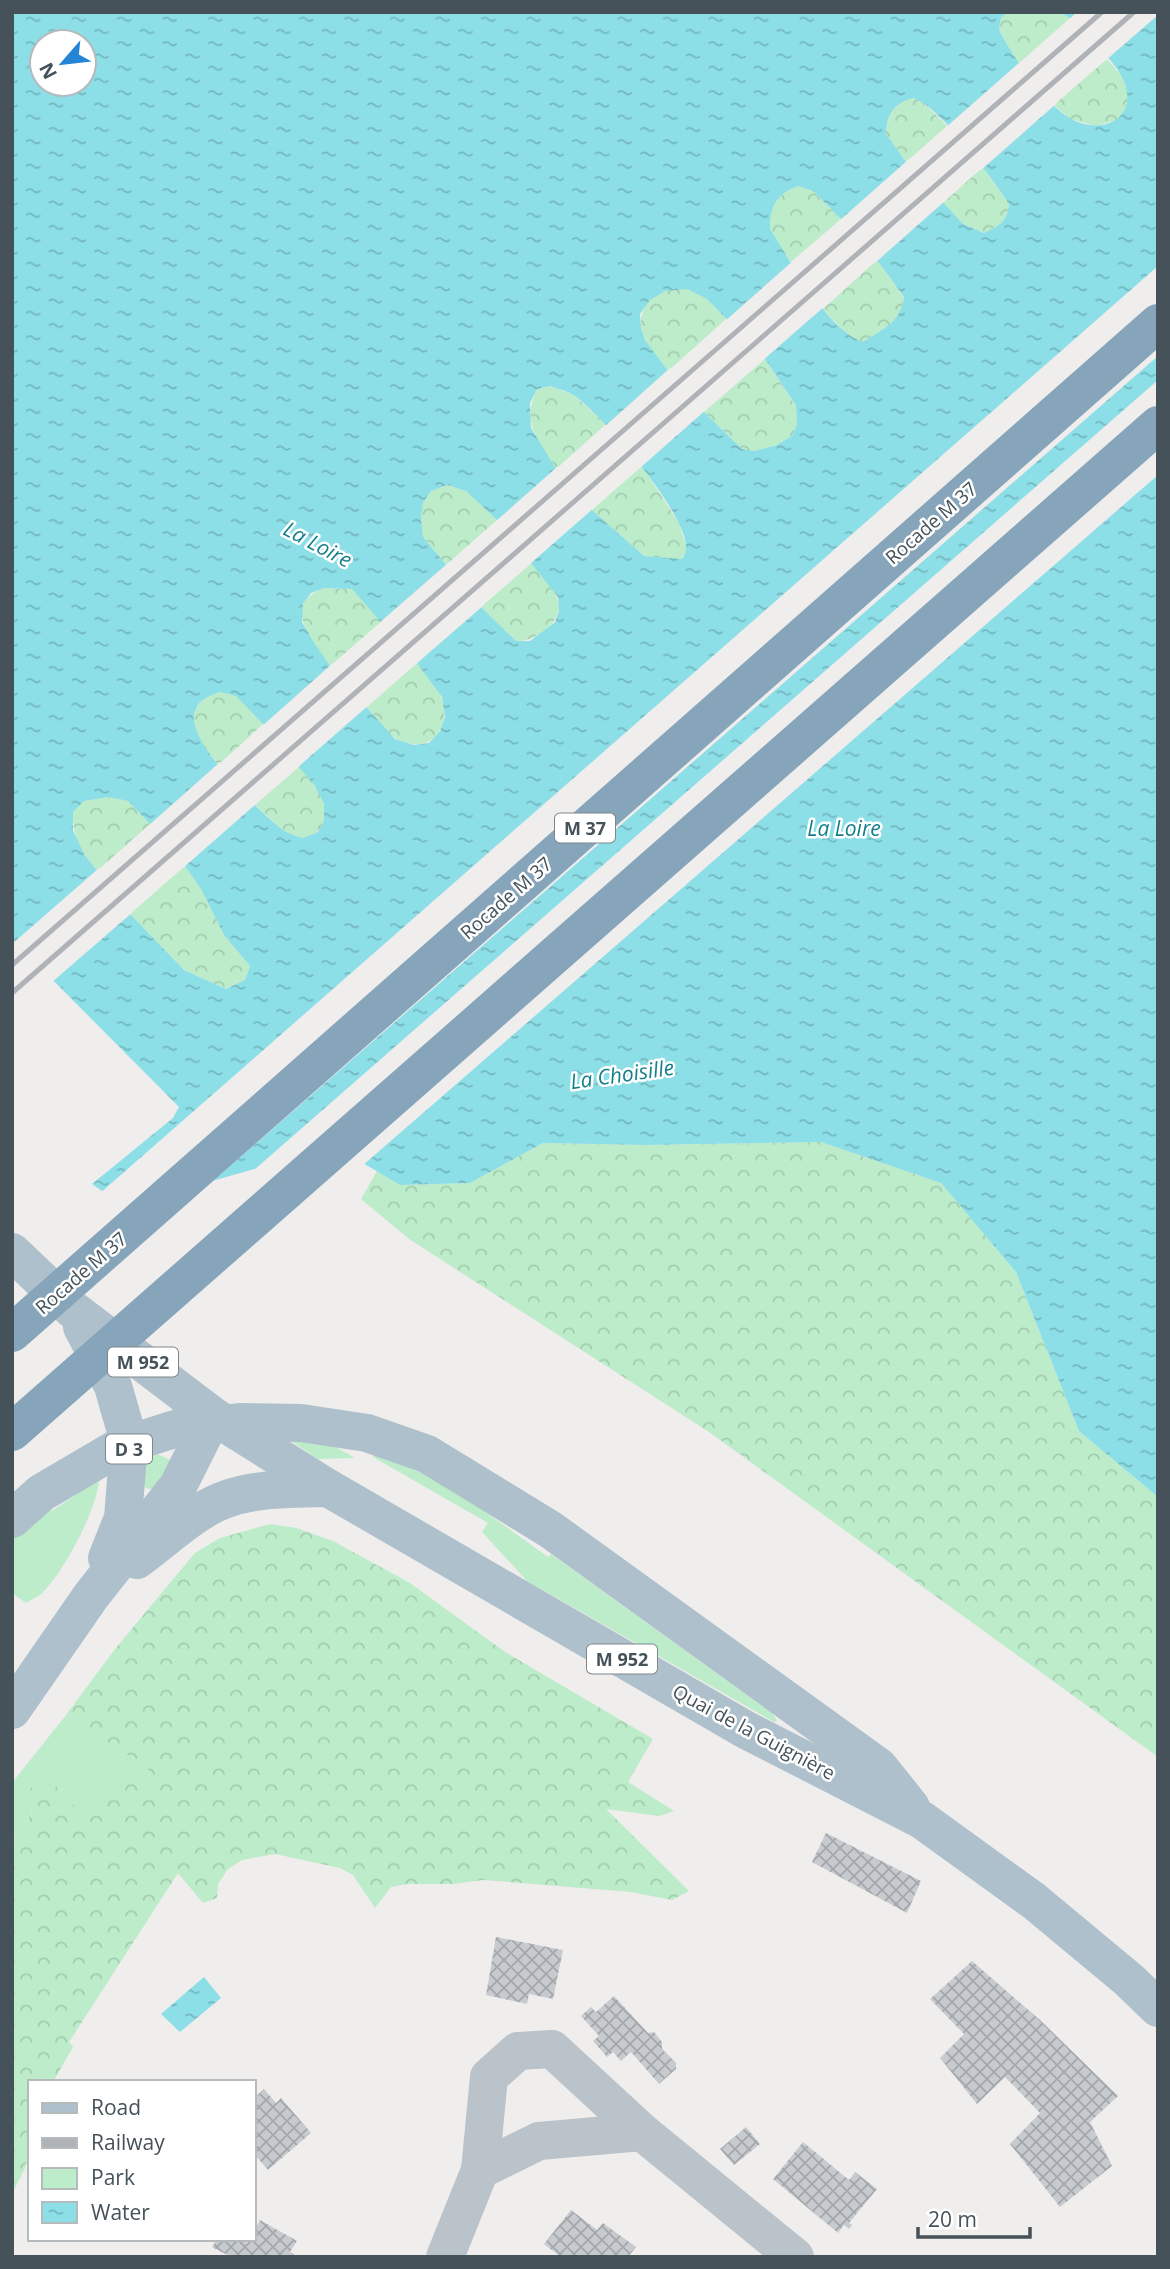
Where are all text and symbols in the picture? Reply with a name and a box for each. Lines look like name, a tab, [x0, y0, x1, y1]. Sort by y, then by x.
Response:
north arrow	[28, 28, 98, 98]
text: N	[33, 58, 63, 84]
street label: Rocade M 37	[880, 476, 982, 570]
water label: La Loire	[279, 514, 357, 574]
road number: M 37	[555, 814, 615, 842]
water label: La Loire	[807, 814, 881, 842]
street label: Rocade M 37	[455, 851, 557, 945]
water label: La Choisille	[568, 1053, 676, 1095]
street label: Rocade M 37	[30, 1226, 132, 1320]
road number: M 952	[108, 1348, 178, 1377]
road number: D 3	[106, 1434, 152, 1464]
road number: M 952	[587, 1644, 657, 1674]
street label: Quai de la Guignière	[668, 1678, 840, 1786]
legend	[28, 2080, 256, 2241]
text: Road	[91, 2093, 141, 2121]
text: Railway	[91, 2128, 165, 2156]
text: Park	[91, 2163, 135, 2191]
scale bar	[918, 2196, 1030, 2240]
text: Water	[91, 2198, 150, 2226]
text: 20 m	[928, 2205, 977, 2233]

